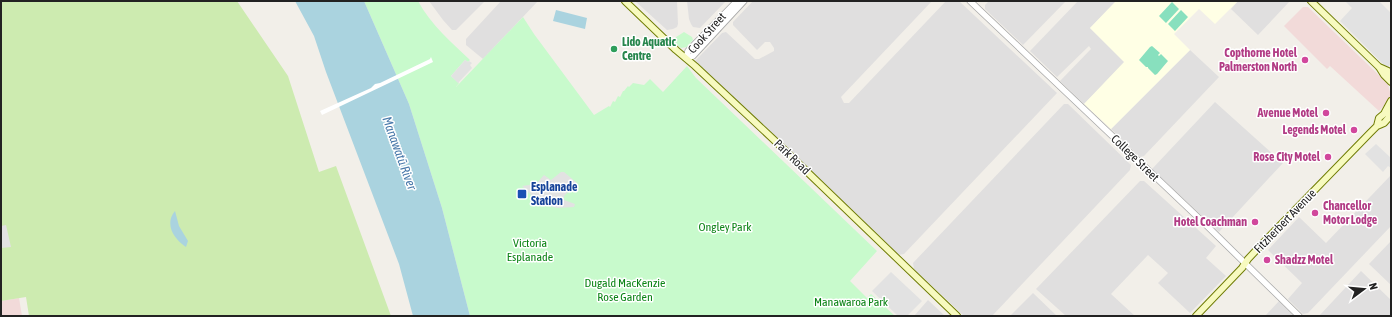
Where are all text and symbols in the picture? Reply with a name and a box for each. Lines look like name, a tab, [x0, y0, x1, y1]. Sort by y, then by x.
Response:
street label: Cook Street	[685, 9, 729, 56]
place label: Lido Aquatic Centre	[622, 35, 677, 63]
marker: Lido Aquatic Centre	[609, 44, 619, 54]
place label: Copthorne Hotel Palmerston North	[1219, 46, 1298, 74]
marker: Copthorne Hotel Palmerston North	[1300, 55, 1310, 65]
place label: Avenue Motel	[1256, 106, 1319, 120]
marker: Avenue Motel	[1321, 108, 1331, 118]
water label: Manawatū River	[379, 114, 420, 193]
place label: Legends Motel	[1283, 123, 1347, 137]
marker: Legends Motel	[1349, 125, 1359, 135]
street label: College Street	[1108, 132, 1162, 185]
street label: Park Road	[771, 136, 813, 178]
place label: Rose City Motel	[1253, 150, 1321, 164]
marker: Rose City Motel	[1323, 152, 1333, 162]
place label: Esplanade Station	[531, 180, 578, 208]
street label: Fitzherbert Avenue	[1251, 186, 1319, 256]
marker: Esplanade Station	[516, 188, 528, 200]
place label: Chancellor Motor Lodge	[1323, 199, 1378, 227]
marker: Chancellor Motor Lodge	[1310, 208, 1320, 218]
place label: Hotel Coachman	[1174, 215, 1247, 229]
marker: Hotel Coachman	[1250, 217, 1260, 227]
park label: Ongley Park	[698, 220, 752, 234]
park label: Victoria Esplanade	[507, 236, 553, 264]
place label: Shadzz Motel	[1275, 253, 1334, 267]
marker: Shadzz Motel	[1262, 255, 1272, 265]
north arrow	[1344, 269, 1384, 309]
park label: Dugald MacKenzie Rose Garden	[585, 276, 665, 304]
text: N	[1367, 281, 1380, 291]
park label: Manawaroa Park	[814, 295, 889, 309]

